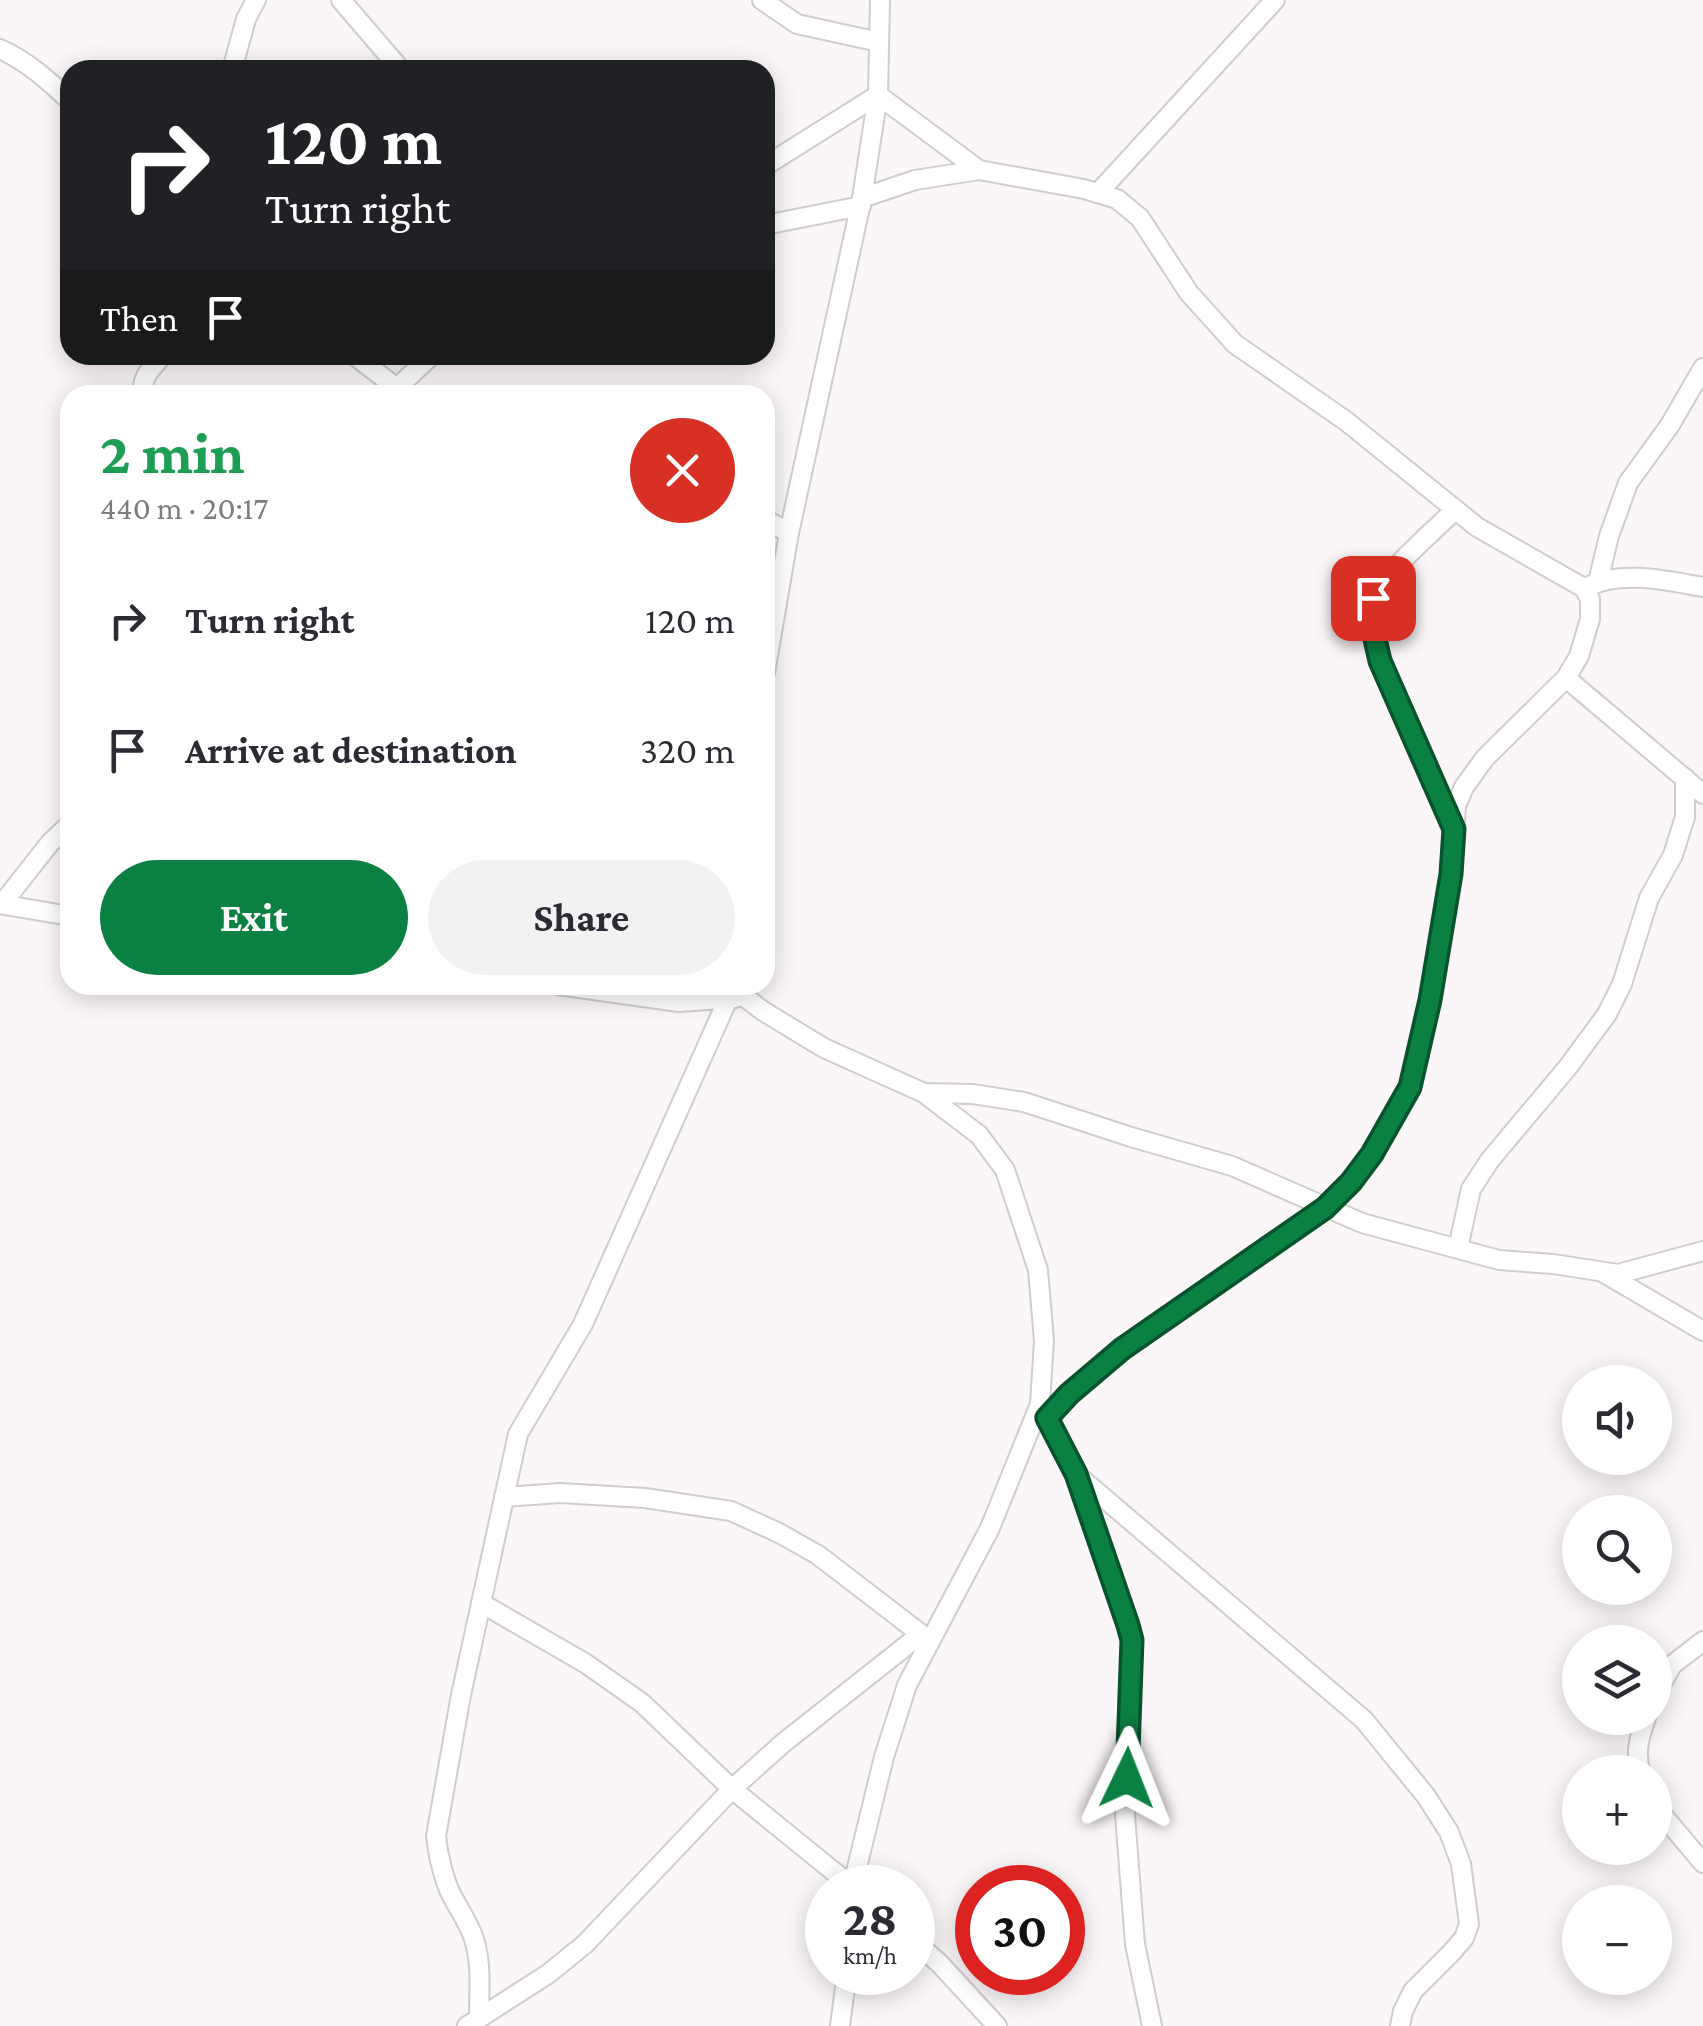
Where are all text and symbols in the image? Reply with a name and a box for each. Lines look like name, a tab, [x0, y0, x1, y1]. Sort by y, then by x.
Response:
icon: right	[100, 100, 230, 230]
text: 120 m	[265, 101, 442, 179]
text: Turn right	[265, 183, 450, 233]
icon: arrive	[198, 290, 253, 345]
text: Then	[100, 297, 178, 339]
button: close	[630, 418, 735, 523]
text: 2 min	[100, 419, 245, 486]
text: 440 m · 20:17	[100, 490, 268, 526]
pin	[1331, 556, 1416, 641]
icon: arrive	[1346, 571, 1401, 626]
icon: right	[100, 593, 155, 648]
text: Turn right	[185, 599, 354, 641]
text: 120 m	[645, 599, 735, 641]
icon: arrive	[100, 723, 155, 778]
text: Arrive at destination	[185, 729, 517, 771]
text: 320 m	[640, 729, 735, 771]
button: Exit	[100, 860, 408, 975]
button: Share	[428, 860, 735, 975]
map controls	[1562, 1365, 1672, 1995]
button: sound	[1562, 1365, 1672, 1475]
button: search	[1562, 1495, 1672, 1605]
button: layers	[1562, 1625, 1672, 1735]
position arrow	[1075, 1726, 1179, 1830]
button: +	[1562, 1755, 1672, 1865]
speed limit sign: 30	[955, 1865, 1085, 1995]
button: −	[1562, 1885, 1672, 1995]
text: 28	[843, 1890, 897, 1946]
text: km/h	[843, 1942, 897, 1969]

